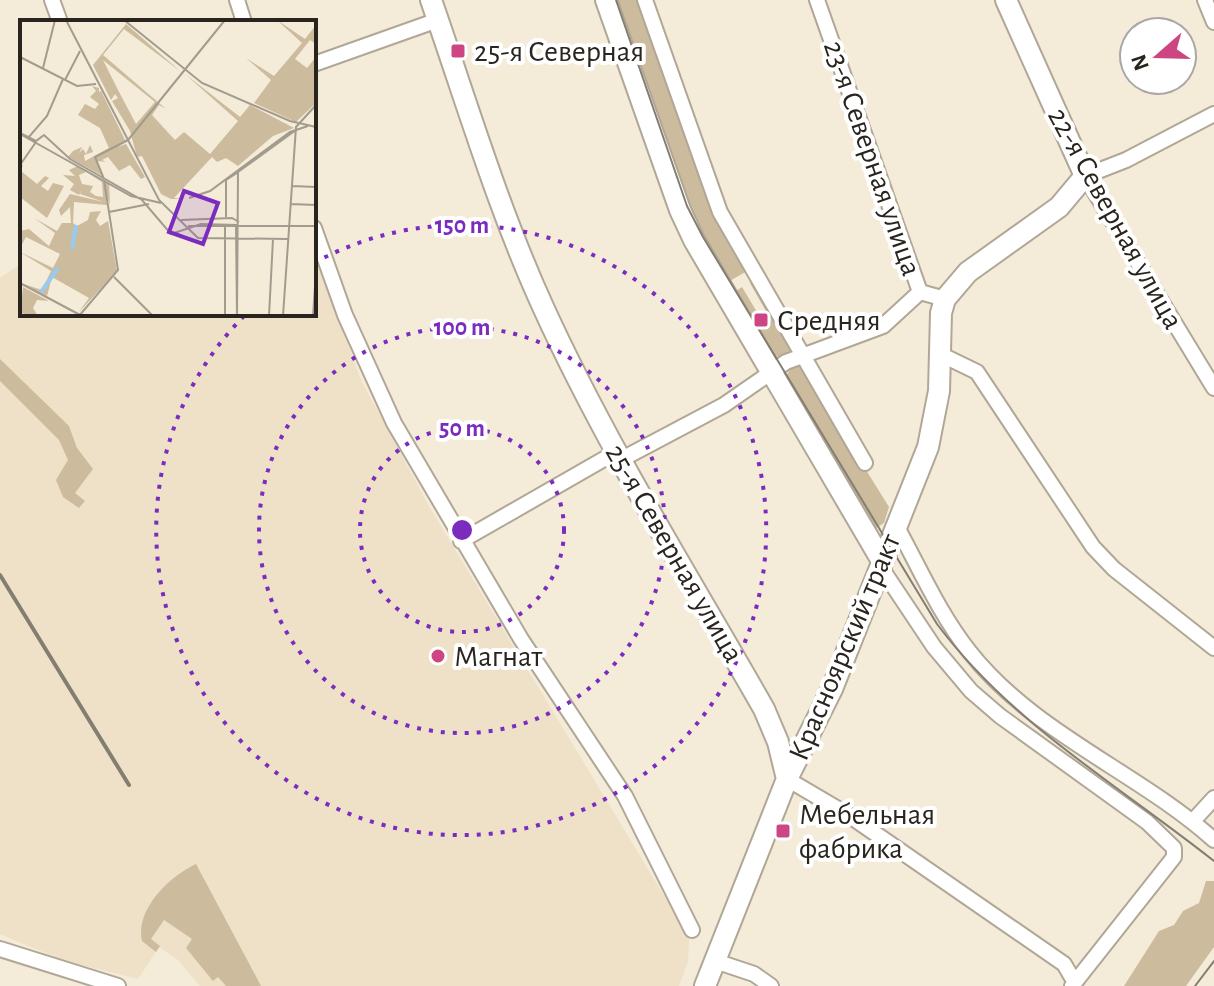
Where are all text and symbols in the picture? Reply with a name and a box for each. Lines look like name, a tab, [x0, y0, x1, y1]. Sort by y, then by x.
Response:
north arrow	[1118, 16, 1198, 96]
inset map	[20, 20, 316, 316]
place label: 25-я Северная	[474, 37, 644, 67]
street label: 23-я Северная улица	[818, 37, 926, 280]
marker: 25-я Северная	[449, 42, 467, 60]
text: N	[1127, 52, 1153, 73]
street label: 22-я Северная улица	[1042, 103, 1188, 334]
text: 150 m	[435, 214, 489, 238]
place label: Средняя	[777, 306, 881, 336]
marker: Средняя	[752, 311, 770, 329]
text: 100 m	[434, 316, 490, 340]
text: 50 m	[439, 417, 485, 441]
street label: 25-я Северная улица	[600, 439, 749, 668]
centre of rings	[448, 516, 476, 544]
street label: Красноярский тракт	[784, 530, 906, 765]
place label: Магнат	[454, 642, 542, 672]
marker: Магнат	[429, 647, 447, 665]
place label: Мебельная фабрика	[799, 800, 935, 864]
marker: Мебельная фабрика	[774, 822, 792, 840]

